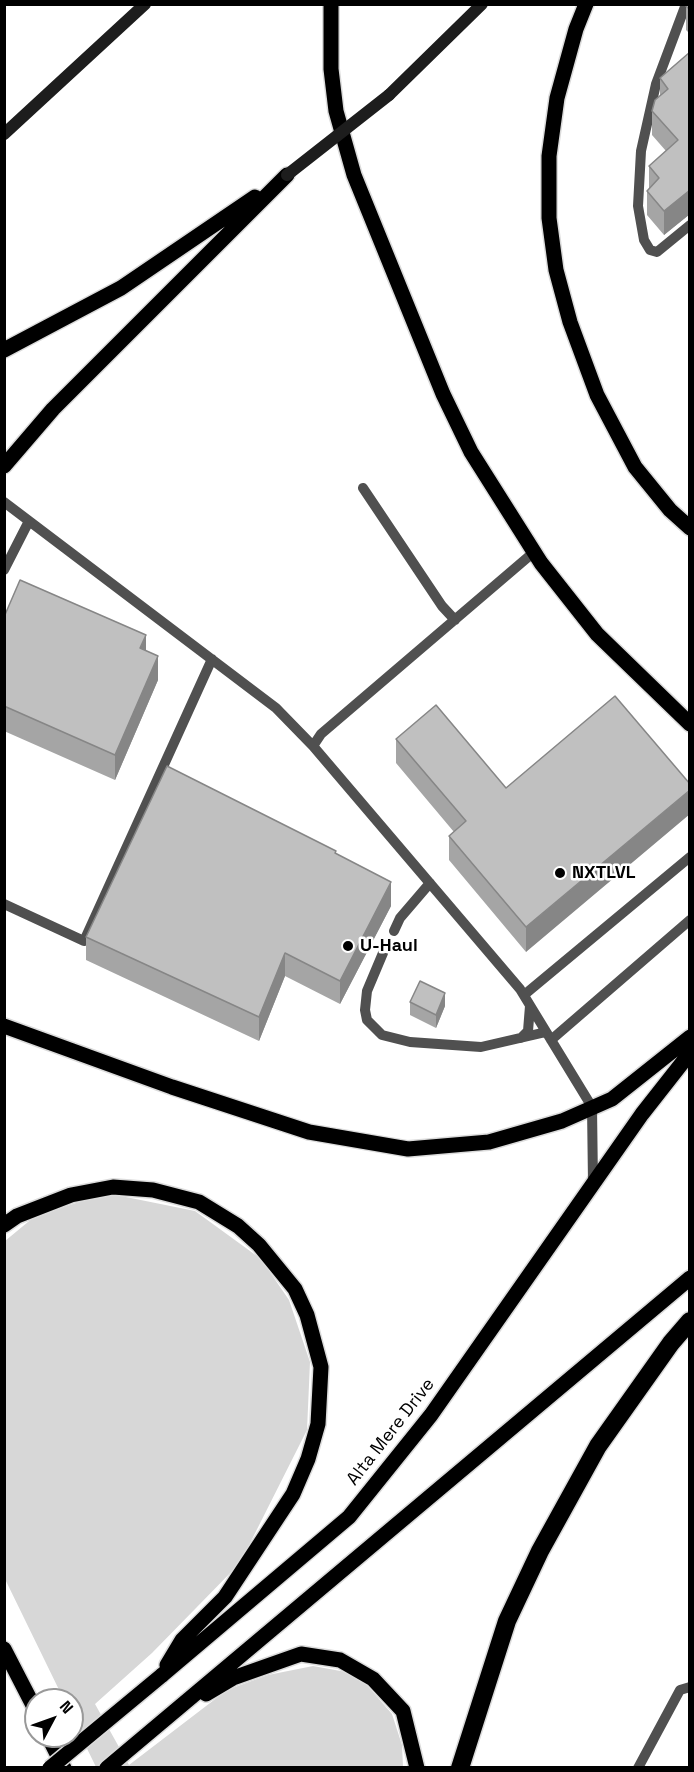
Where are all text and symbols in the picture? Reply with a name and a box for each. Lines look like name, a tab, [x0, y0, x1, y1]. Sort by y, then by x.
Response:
place label: NXTLVL	[572, 862, 636, 884]
marker: NXTLVL	[553, 866, 567, 880]
place label: U-Haul	[360, 935, 418, 957]
marker: U-Haul	[341, 939, 355, 953]
street label: Alta Mere Drive	[342, 1374, 440, 1490]
north arrow	[24, 1688, 84, 1748]
text: N	[55, 1696, 78, 1718]

